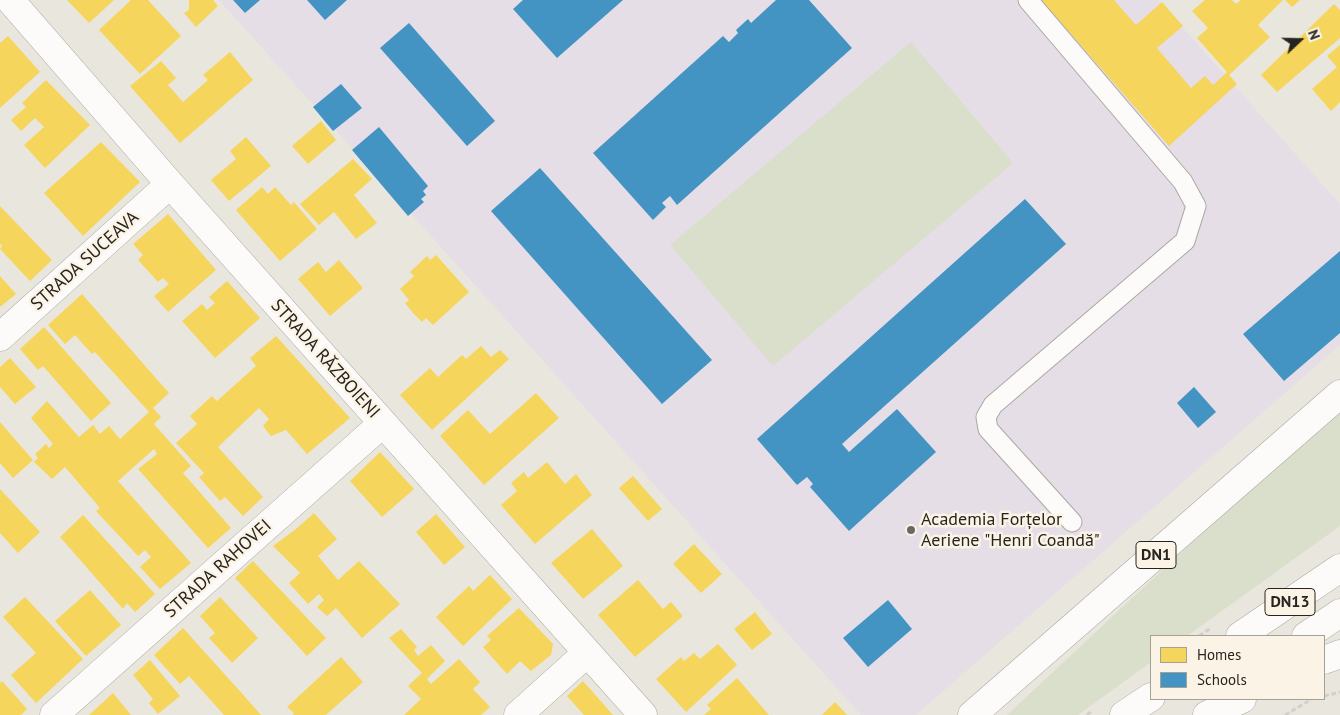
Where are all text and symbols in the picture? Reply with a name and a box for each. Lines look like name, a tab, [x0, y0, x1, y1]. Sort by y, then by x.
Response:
north arrow	[1275, 15, 1325, 65]
text: N	[1304, 27, 1324, 42]
street label: STRADA SUCEAVA	[27, 207, 143, 315]
street label: STRADA RĂZBOIENI	[266, 295, 384, 423]
place label: Academia Forțelor Aeriene "Henri Coandă"	[921, 509, 1100, 552]
street label: STRADA RAHOVEI	[160, 515, 276, 623]
marker: Academia Forțelor Aeriene "Henri Coandă"	[905, 524, 917, 536]
road number: DN1	[1136, 542, 1176, 568]
road number: DN13	[1265, 588, 1315, 616]
legend	[1150, 635, 1325, 700]
text: Homes	[1197, 645, 1241, 664]
text: Schools	[1197, 670, 1247, 689]

